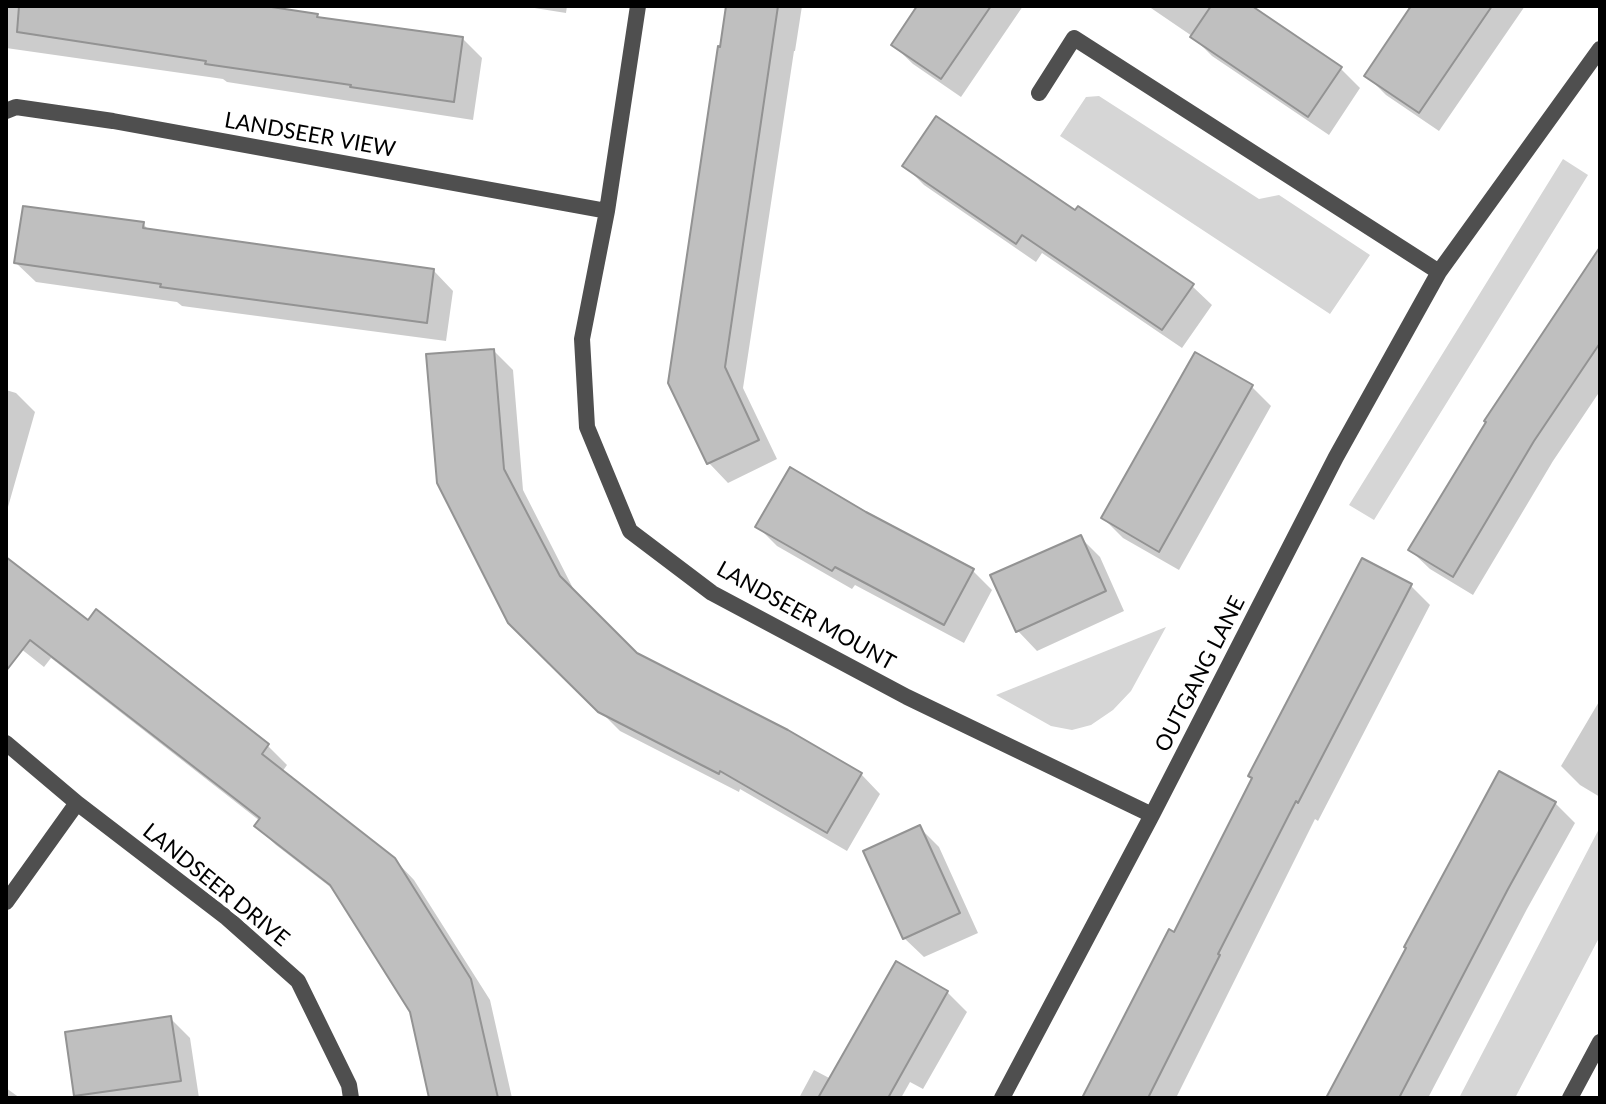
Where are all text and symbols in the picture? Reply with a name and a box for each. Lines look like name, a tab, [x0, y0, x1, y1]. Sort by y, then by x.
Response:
street label: LANDSEER VIEW	[223, 107, 397, 163]
street label: LANDSEER MOUNT	[712, 556, 900, 676]
street label: OUTGANG LANE	[1149, 592, 1251, 756]
street label: LANDSEER DRIVE	[137, 818, 295, 952]

